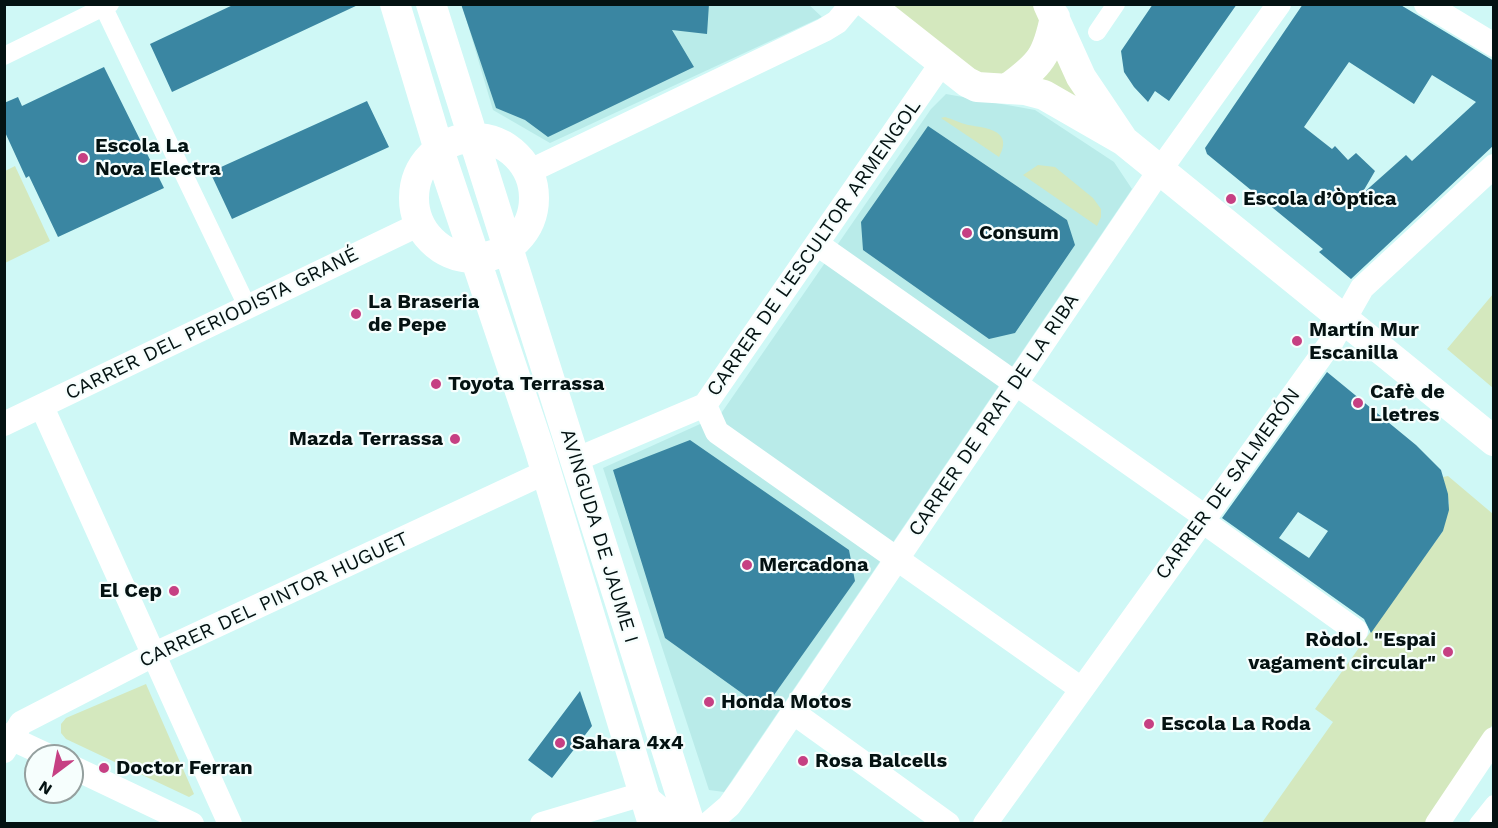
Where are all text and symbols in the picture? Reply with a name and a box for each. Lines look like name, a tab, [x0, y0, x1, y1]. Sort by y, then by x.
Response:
street label: CARRER DE L'ESCULTOR ARMENGOL	[702, 95, 926, 401]
place label: Escola La Nova Electra	[95, 134, 221, 181]
marker: Escola La Nova Electra	[76, 151, 90, 165]
place label: Escola d’Òptica	[1243, 187, 1397, 211]
marker: Escola d’Òptica	[1224, 192, 1238, 206]
place label: Consum	[979, 221, 1059, 245]
marker: Consum	[960, 226, 974, 240]
street label: CARRER DEL PERIODISTA GRANÉ	[62, 242, 362, 406]
street label: CARRER DE PRAT DE LA RIBA	[904, 289, 1084, 541]
place label: La Braseria de Pepe	[368, 290, 479, 337]
marker: La Braseria de Pepe	[349, 307, 363, 321]
place label: Martín Mur Escanilla	[1309, 318, 1419, 365]
marker: Martín Mur Escanilla	[1290, 334, 1304, 348]
place label: Toyota Terrassa	[448, 372, 604, 396]
marker: Toyota Terrassa	[429, 377, 443, 391]
place label: Cafè de Lletres	[1370, 380, 1445, 427]
street label: CARRER DE SALMERÓN	[1150, 384, 1306, 584]
marker: Cafè de Lletres	[1351, 396, 1365, 410]
street label: AVINGUDA DE JAUME I	[555, 426, 643, 646]
place label: Mazda Terrassa	[289, 427, 443, 451]
marker: Mazda Terrassa	[448, 432, 462, 446]
street label: CARRER DEL PINTOR HUGUET	[136, 527, 412, 673]
place label: Mercadona	[759, 553, 869, 577]
marker: Mercadona	[740, 558, 754, 572]
place label: El Cep	[99, 579, 162, 603]
marker: El Cep	[167, 584, 181, 598]
place label: Ròdol. "Espai vagament circular"	[1248, 628, 1436, 675]
marker: Ròdol. "Espai vagament circular"	[1441, 645, 1455, 659]
place label: Honda Motos	[721, 690, 851, 714]
marker: Honda Motos	[702, 695, 716, 709]
place label: Escola La Roda	[1161, 712, 1311, 736]
marker: Escola La Roda	[1142, 717, 1156, 731]
place label: Sahara 4x4	[572, 731, 684, 755]
marker: Sahara 4x4	[553, 736, 567, 750]
north arrow	[24, 744, 84, 804]
place label: Rosa Balcells	[815, 749, 947, 773]
marker: Rosa Balcells	[796, 754, 810, 768]
place label: Doctor Ferran	[116, 756, 253, 780]
marker: Doctor Ferran	[97, 761, 111, 775]
text: N	[35, 777, 55, 799]

